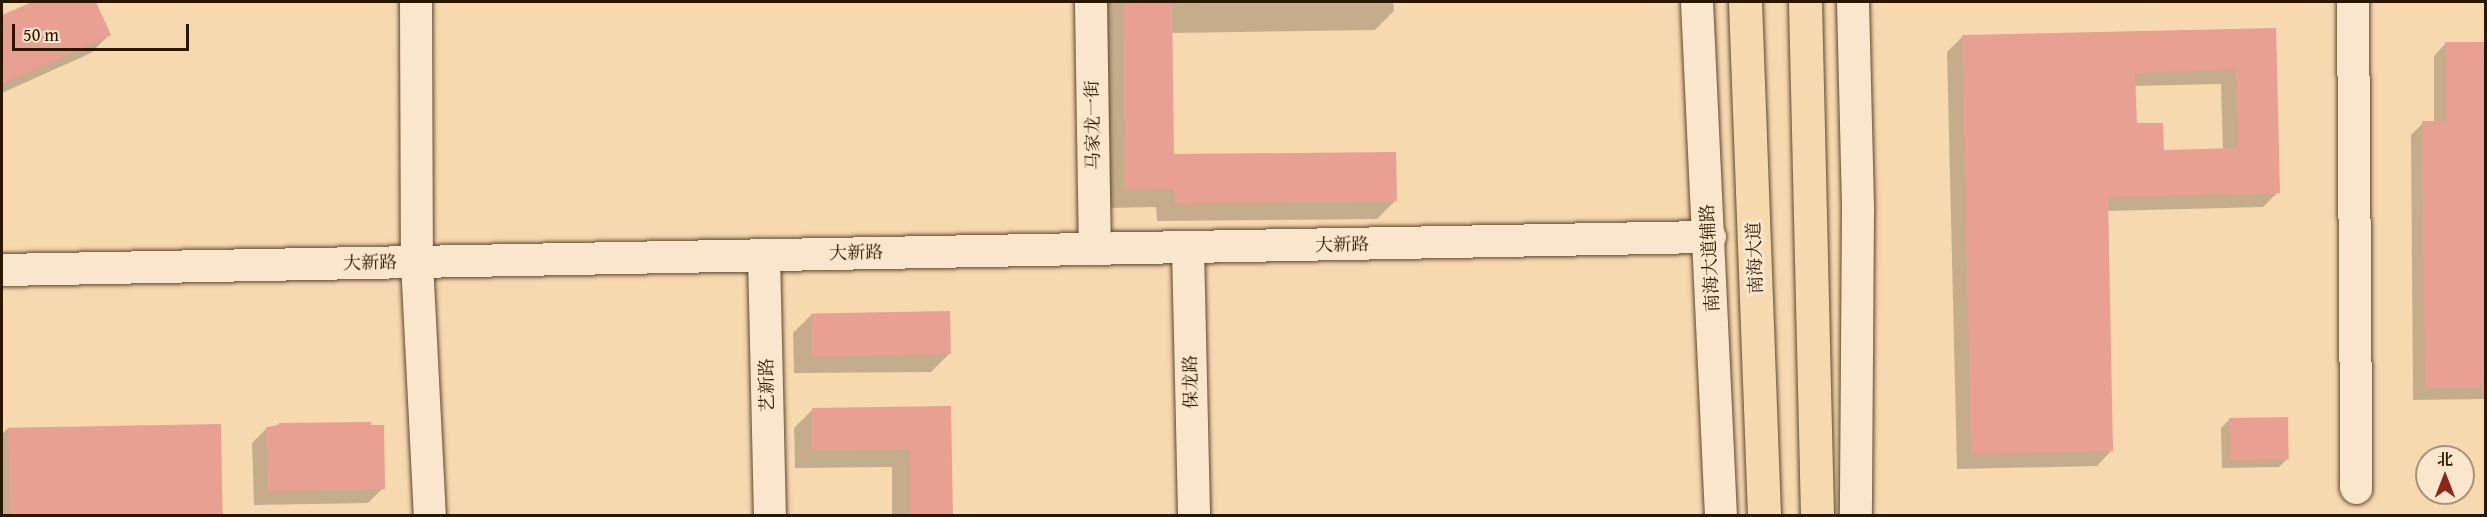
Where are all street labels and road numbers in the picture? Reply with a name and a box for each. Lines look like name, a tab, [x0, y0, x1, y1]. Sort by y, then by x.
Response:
street label: 马家龙一街	[1081, 80, 1105, 170]
street label: 南海大道辅路	[1696, 204, 1724, 312]
street label: 南海大道	[1743, 222, 1767, 294]
street label: 大新路	[1315, 234, 1369, 256]
street label: 大新路	[829, 242, 883, 264]
street label: 大新路	[343, 252, 397, 274]
street label: 保龙路	[1180, 355, 1202, 409]
street label: 艺新路	[756, 358, 778, 412]

